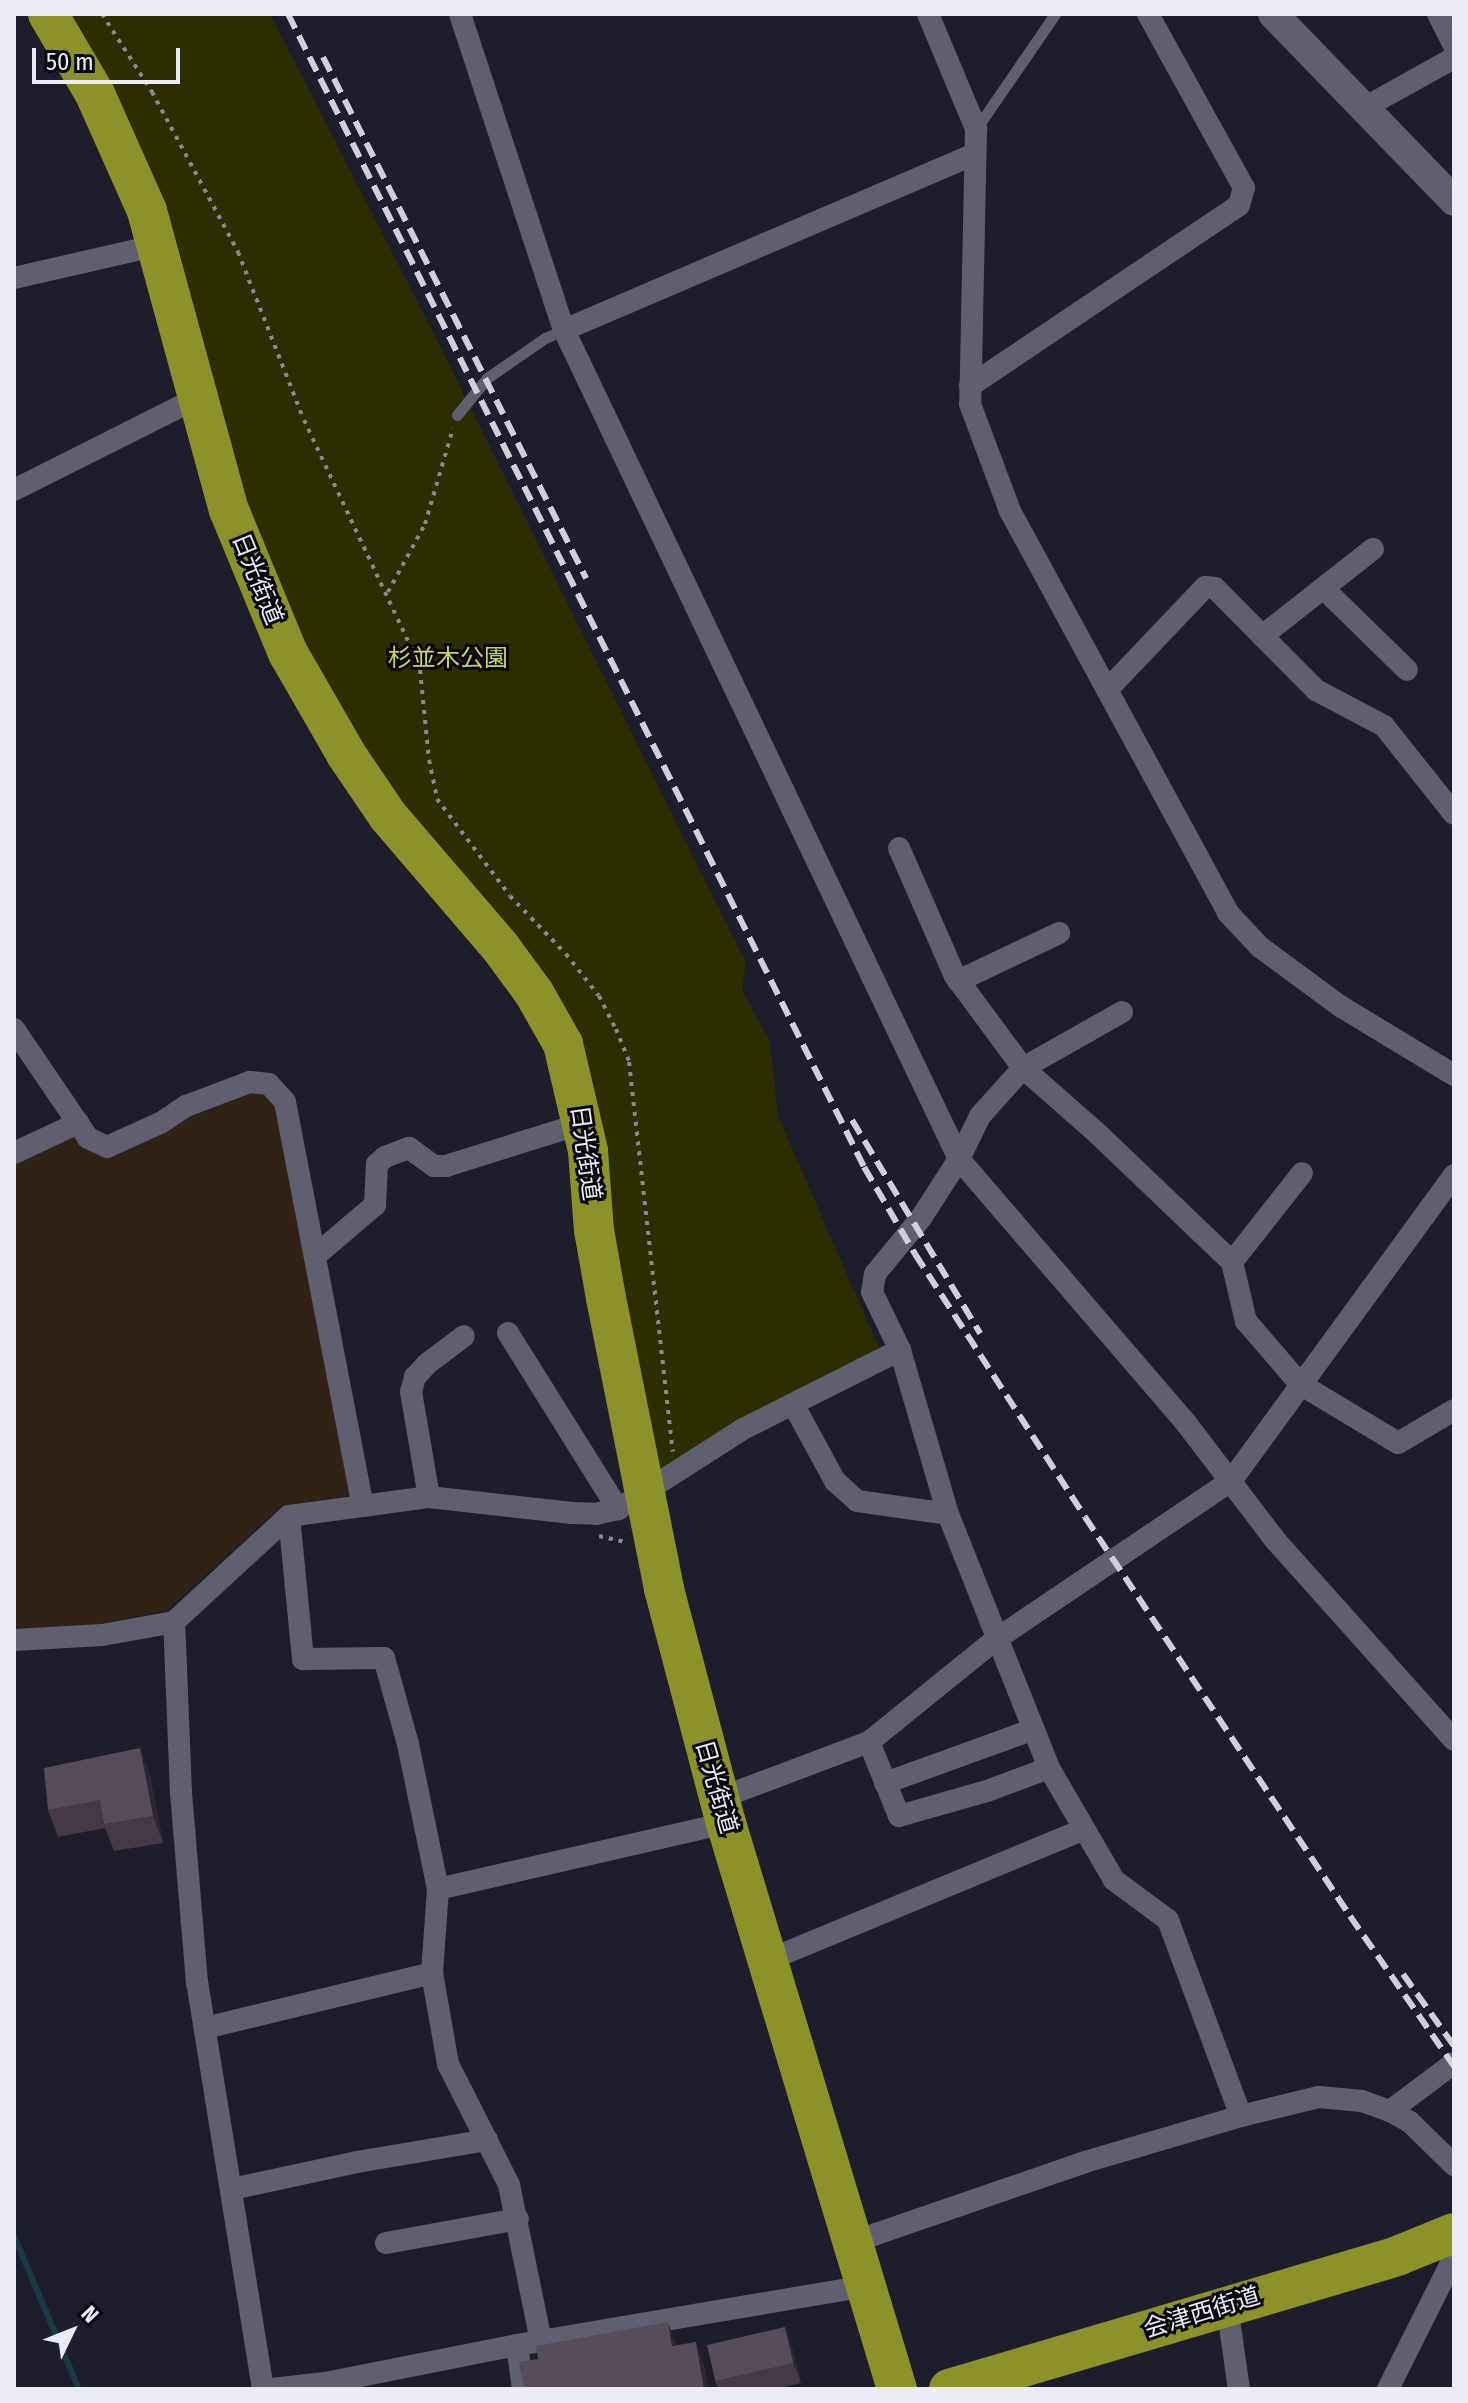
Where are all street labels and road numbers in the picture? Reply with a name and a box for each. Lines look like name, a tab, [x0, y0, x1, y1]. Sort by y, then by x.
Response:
street label: 日光街道	[226, 529, 288, 629]
street label: 日光街道	[564, 1103, 606, 1203]
street label: 日光街道	[689, 1737, 743, 1837]
street label: 会津西街道	[1140, 2282, 1264, 2344]

